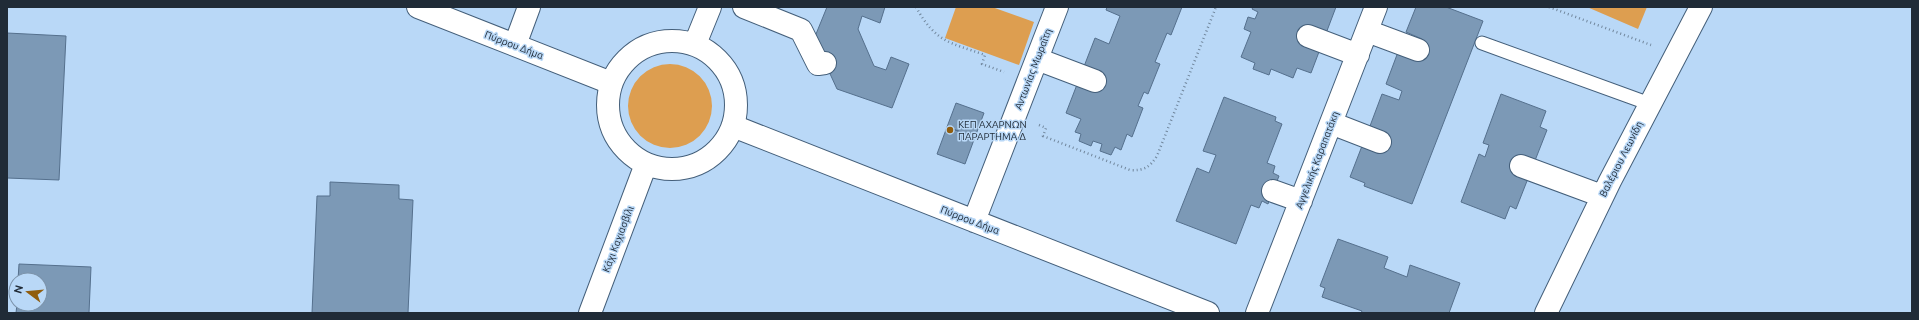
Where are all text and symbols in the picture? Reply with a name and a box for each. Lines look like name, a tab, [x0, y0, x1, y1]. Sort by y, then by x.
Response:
street label: Αντωνίας Μωραΐτη	[1012, 27, 1054, 111]
street label: Πύρρου Δήμα	[483, 29, 545, 61]
street label: Αγγελικής Καραπατάκη	[1293, 110, 1341, 210]
place label: ΚΕΠ ΑΧΑΡΝΩΝ ΠΑΡΑΡΤΗΜΑ Δ	[958, 119, 1027, 142]
street label: Βαλέριου Λεωνίδη	[1597, 119, 1645, 199]
marker: ΚΕΠ ΑΧΑΡΝΩΝ ΠΑΡΑΡΤΗΜΑ Δ	[945, 125, 955, 135]
street label: Κάχι Καχιασβίλι	[600, 204, 636, 274]
street label: Πύρρου Δήμα	[939, 204, 1001, 236]
north arrow	[8, 272, 48, 312]
text: N	[11, 284, 25, 295]

